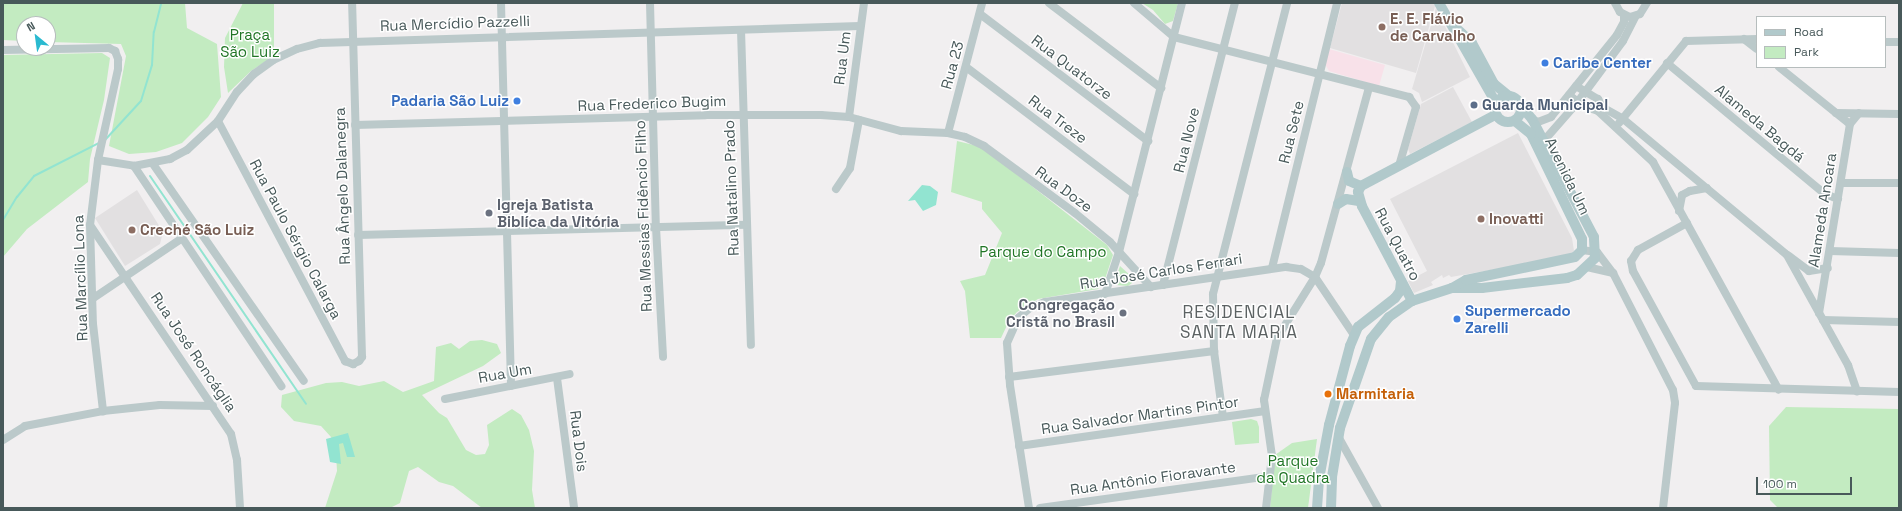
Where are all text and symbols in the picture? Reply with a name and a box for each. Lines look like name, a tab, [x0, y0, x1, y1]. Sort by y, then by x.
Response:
place label: E. E. Flávio de Carvalho	[1390, 9, 1475, 44]
street label: Rua Mercídio Pazzelli	[380, 11, 530, 35]
north arrow	[16, 16, 56, 56]
legend	[1756, 16, 1886, 68]
text: N	[24, 18, 37, 34]
marker: E. E. Flávio de Carvalho	[1377, 22, 1387, 32]
text: Road	[1794, 24, 1823, 40]
park label: Praça São Luiz	[220, 25, 280, 60]
street label: Rua Um	[830, 30, 854, 86]
street label: Rua Quatorze	[1028, 31, 1116, 103]
street label: Rua 23	[937, 39, 967, 91]
text: Park	[1794, 44, 1819, 60]
place label: Caribe Center	[1553, 54, 1652, 72]
marker: Caribe Center	[1540, 58, 1550, 68]
street label: Alameda Bagdá	[1711, 80, 1809, 166]
street label: Rua Frederico Bugim	[577, 91, 727, 115]
street label: Rua Treze	[1025, 91, 1091, 147]
place label: Padaria São Luiz	[391, 92, 509, 110]
marker: Padaria São Luiz	[512, 96, 522, 106]
place label: Guarda Municipal	[1482, 96, 1608, 114]
street label: Rua Sete	[1274, 99, 1308, 165]
marker: Guarda Municipal	[1469, 100, 1479, 110]
street label: Rua Nove	[1169, 105, 1203, 175]
street label: Rua Ângelo Dalanegra	[330, 107, 354, 265]
street label: Rua Messias Fidêncio Filho	[631, 120, 655, 312]
street label: Rua Natalino Prado	[720, 120, 742, 256]
street label: Avenida Um	[1542, 134, 1594, 218]
street label: Alameda Ancara	[1804, 151, 1840, 269]
street label: Rua Paulo Sérgio Calarga	[246, 156, 346, 322]
street label: Rua Doze	[1032, 162, 1096, 216]
place label: Igreja Batista Biblíca da Vitória	[497, 195, 619, 230]
street label: Rua Quatro	[1371, 204, 1425, 284]
marker: Igreja Batista Biblíca da Vitória	[484, 208, 494, 218]
place label: Inovatti	[1489, 210, 1544, 228]
street label: Rua Marcílio Lona	[69, 214, 91, 342]
marker: Inovatti	[1476, 214, 1486, 224]
place label: Creché São Luiz	[140, 221, 254, 239]
marker: Creché São Luiz	[127, 225, 137, 235]
park label: Parque do Campo	[979, 243, 1107, 261]
street label: Rua José Carlos Ferrari	[1079, 249, 1243, 293]
street label: Rua José Roncáglia	[147, 289, 241, 415]
place label: Congregação Cristã no Brasil	[1006, 295, 1115, 330]
place label: Supermercado Zarelli	[1465, 301, 1571, 336]
district label: RESIDENCIAL SANTA MARIA	[1180, 303, 1298, 343]
marker: Congregação Cristã no Brasil	[1118, 308, 1128, 318]
marker: Supermercado Zarelli	[1452, 314, 1462, 324]
street label: Rua Um	[477, 359, 533, 387]
place label: Marmitaria	[1336, 385, 1415, 403]
marker: Marmitaria	[1323, 389, 1333, 399]
street label: Rua Salvador Martins Pintor	[1040, 392, 1240, 438]
street label: Rua Dois	[566, 409, 592, 473]
park label: Parque da Quadra	[1256, 451, 1330, 486]
street label: Rua Antônio Fioravante	[1069, 457, 1237, 499]
scale bar	[1758, 469, 1854, 495]
text: 100 m	[1763, 476, 1797, 492]

